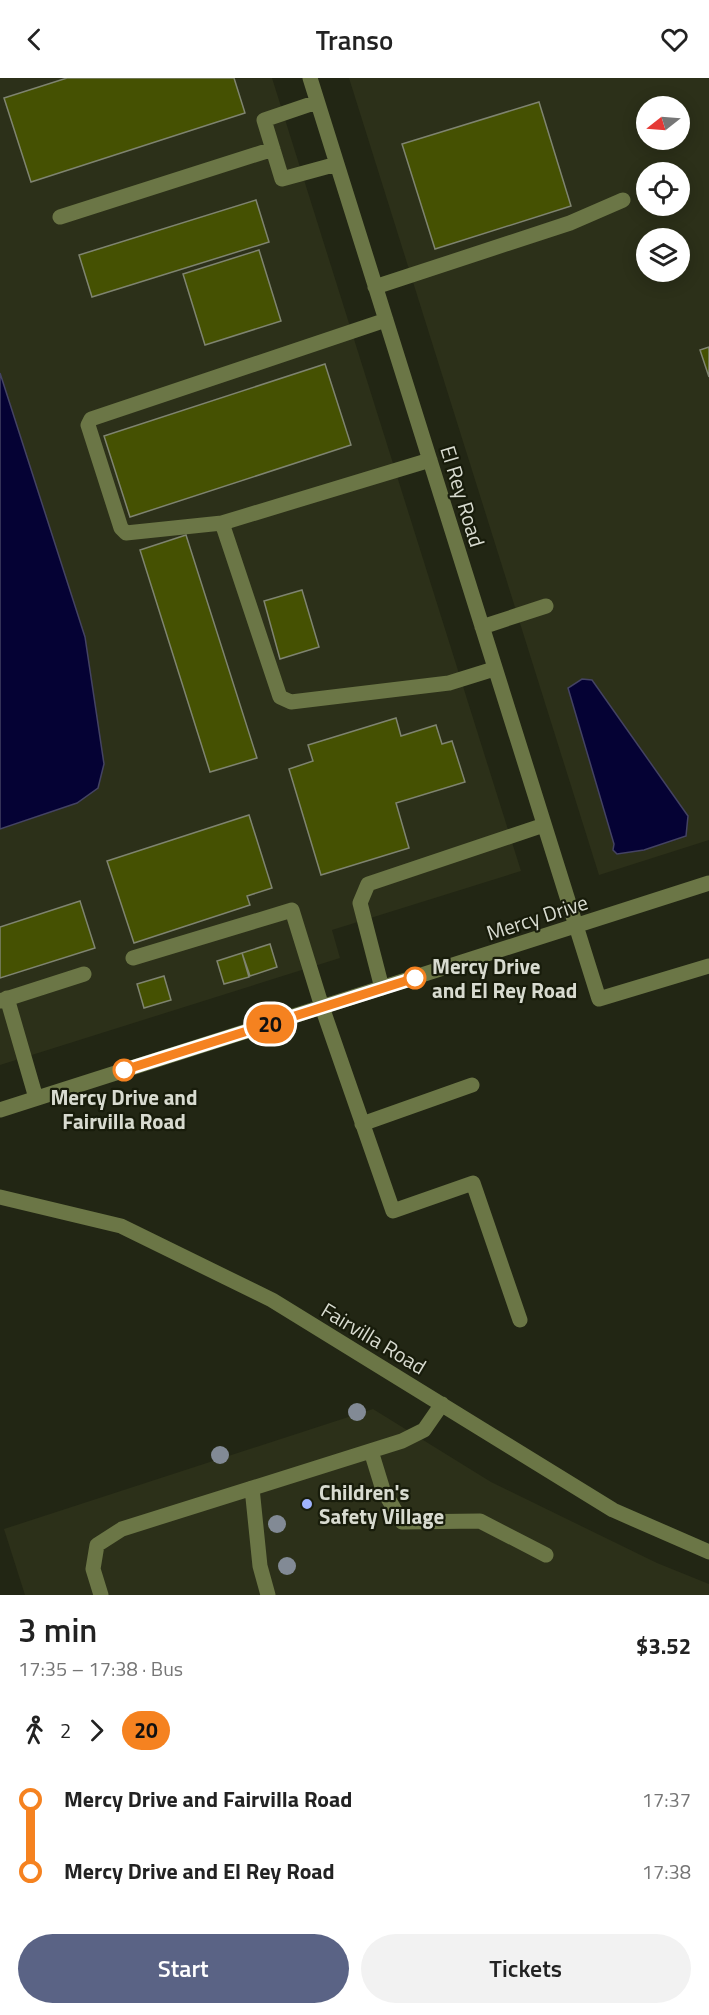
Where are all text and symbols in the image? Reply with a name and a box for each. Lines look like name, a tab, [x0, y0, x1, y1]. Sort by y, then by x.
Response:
text: Transo	[316, 19, 393, 60]
icon: back	[18, 23, 51, 56]
icon: heart	[658, 23, 691, 56]
north arrow	[636, 96, 690, 150]
map controls	[636, 96, 690, 282]
button: locate	[636, 162, 690, 216]
button: layers	[636, 228, 690, 282]
street label: El Rey Road	[432, 441, 494, 551]
street label: Mercy Drive	[482, 886, 592, 948]
place label: Mercy Drive and El Rey Road	[432, 950, 577, 1006]
marker: Mercy Drive and El Rey Road	[404, 967, 426, 989]
line badge: 20	[243, 1004, 297, 1044]
text: 20	[258, 1008, 282, 1040]
marker: Mercy Drive and Fairvilla Road	[113, 1059, 135, 1081]
place label: Mercy Drive and Fairvilla Road	[50, 1081, 198, 1137]
street label: Fairvilla Road	[315, 1294, 433, 1382]
place label: Children's Safety Village	[319, 1476, 444, 1532]
marker: Children's Safety Village	[300, 1497, 314, 1511]
text: 3 min	[18, 1605, 97, 1655]
text: $3.52	[636, 1629, 691, 1663]
text: 17:35 – 17:38 · Bus	[18, 1653, 183, 1684]
icon: walk	[18, 1714, 51, 1747]
icon: forward	[80, 1714, 113, 1747]
text: 20	[134, 1714, 158, 1746]
text: 2	[60, 1715, 71, 1746]
text: Mercy Drive and Fairvilla Road	[64, 1782, 352, 1816]
text: 17:37	[642, 1784, 691, 1815]
text: Mercy Drive and El Rey Road	[64, 1854, 335, 1888]
text: 17:38	[642, 1856, 691, 1887]
button: Start	[18, 1934, 349, 2003]
button: Tickets	[361, 1934, 691, 2003]

